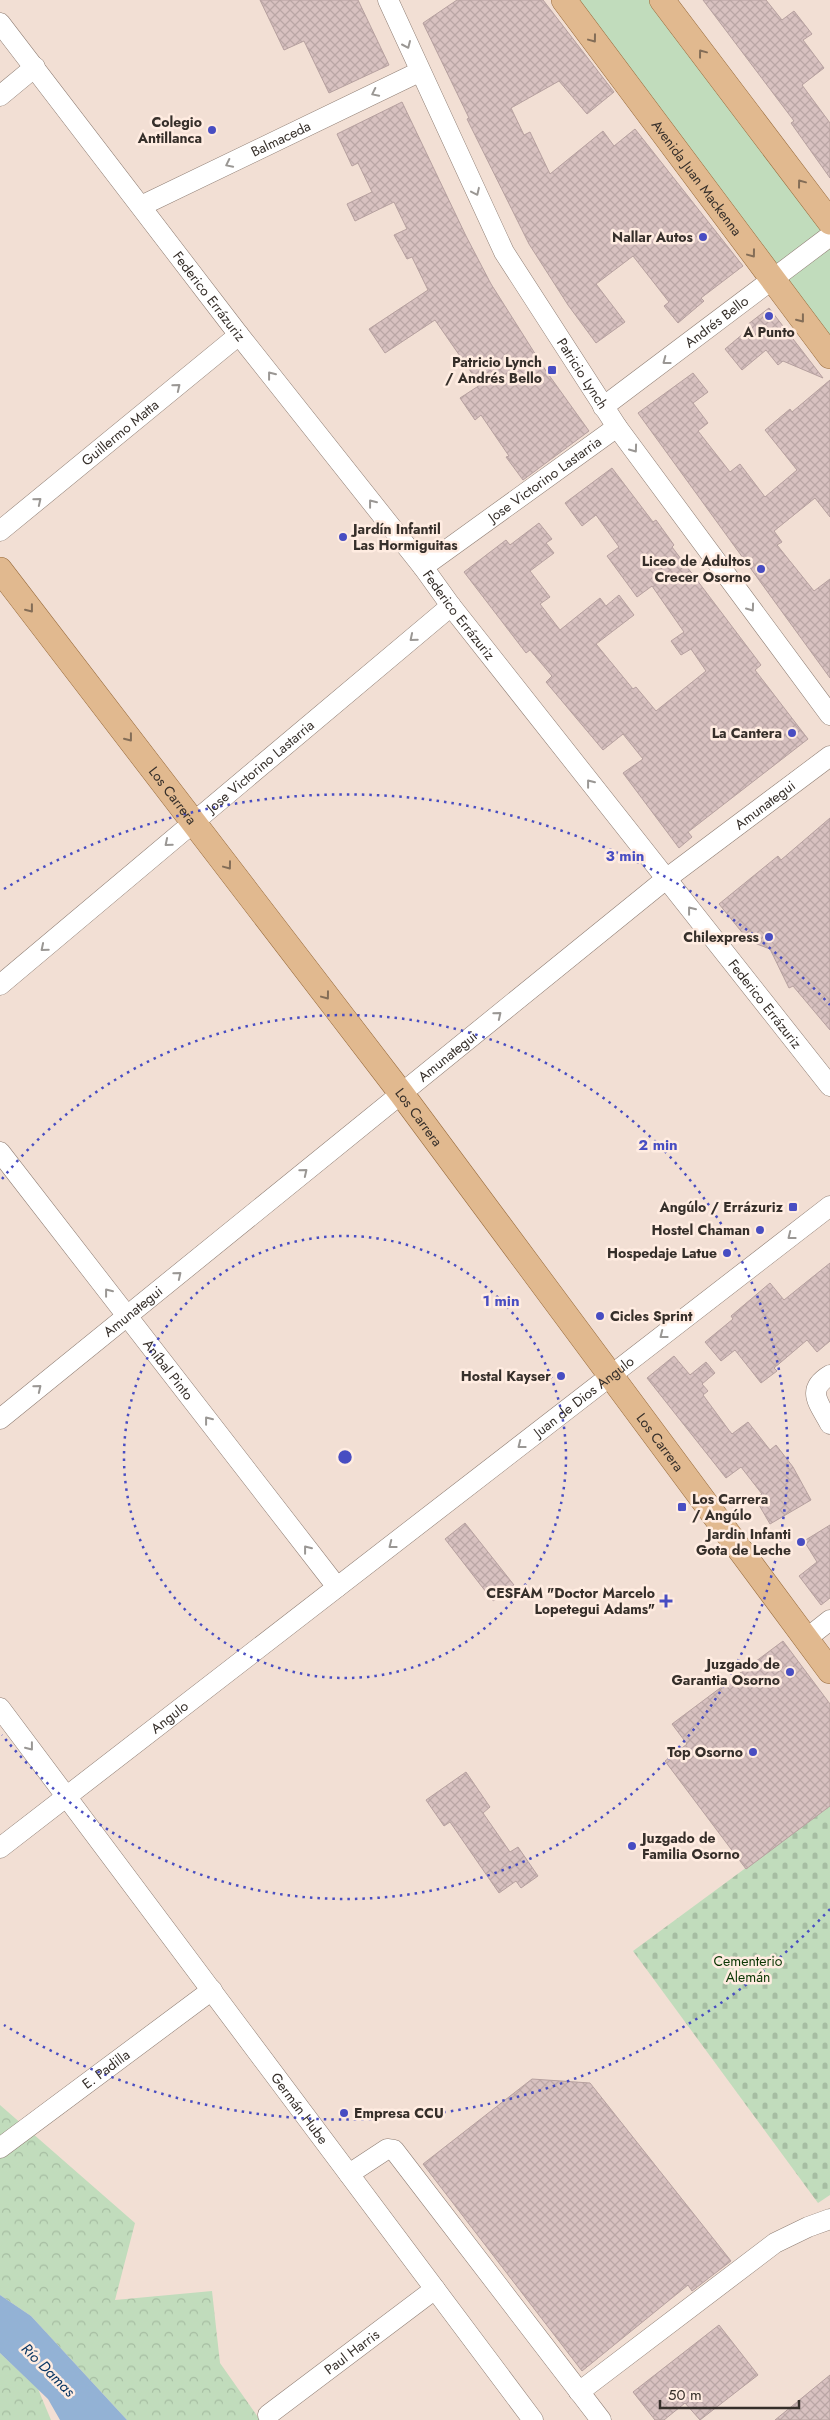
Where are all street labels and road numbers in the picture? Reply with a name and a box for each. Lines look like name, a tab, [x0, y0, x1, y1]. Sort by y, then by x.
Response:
street label: Balmaceda	[247, 116, 314, 162]
street label: Avenida Juan Mackenna	[647, 116, 747, 240]
street label: Federico Errázuriz	[168, 247, 250, 346]
street label: Andrés Bello	[680, 291, 753, 352]
street label: Patricio Lynch	[552, 334, 613, 413]
street label: Guillermo Matta	[77, 395, 163, 470]
street label: Jose Victorino Lastarria	[482, 432, 605, 528]
street label: Federico Errázuriz	[418, 566, 500, 665]
street label: Jose Victorino Lastarria	[201, 715, 318, 819]
street label: Los Carrera	[144, 762, 202, 829]
street label: Amunategui	[730, 775, 799, 834]
street label: Federico Errázuriz	[724, 955, 807, 1053]
street label: Amunategui	[413, 1026, 481, 1086]
street label: Los Carrera	[391, 1084, 447, 1150]
street label: Amunategui	[99, 1281, 167, 1341]
street label: Aníbal Pinto	[138, 1335, 199, 1404]
street label: Juan de Dios Angulo	[528, 1351, 638, 1443]
street label: Los Carrera	[632, 1409, 689, 1476]
street label: Angulo	[146, 1696, 193, 1738]
street label: E. Padilla	[78, 2045, 134, 2094]
street label: Germán Hube	[266, 2068, 333, 2148]
street label: Paul Harris	[320, 2324, 384, 2379]

